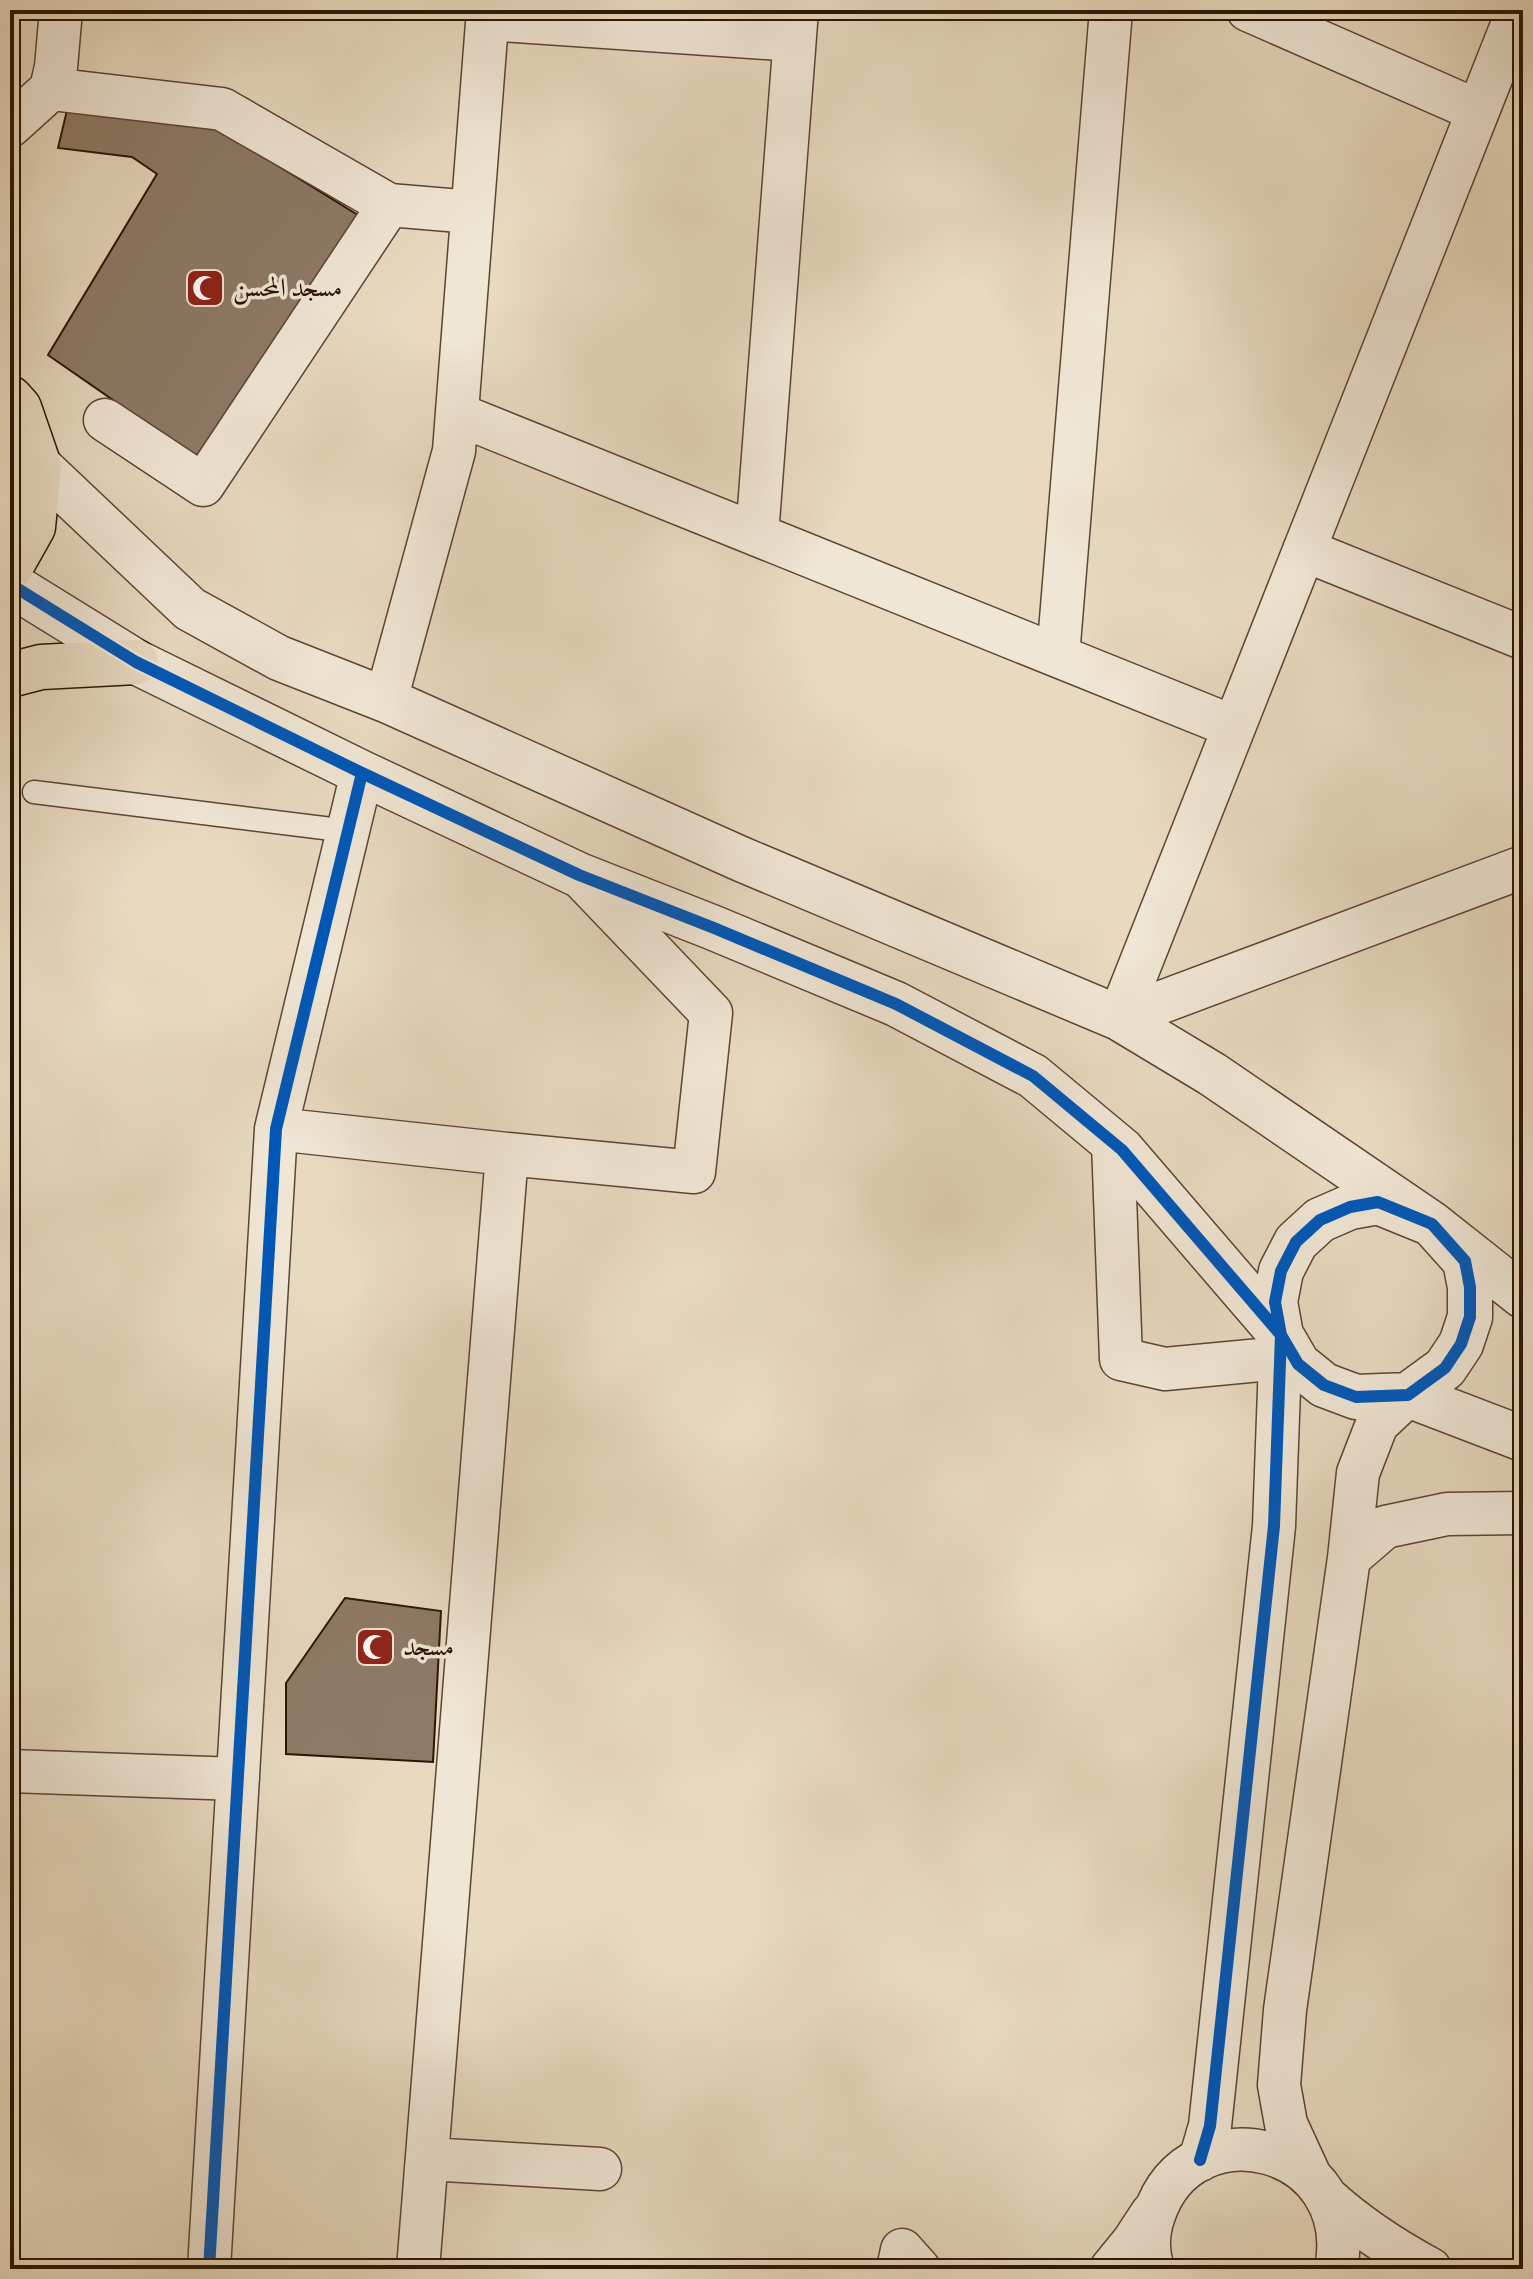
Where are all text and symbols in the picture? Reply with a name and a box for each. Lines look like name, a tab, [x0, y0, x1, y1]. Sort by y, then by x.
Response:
mosque icon: مسجد المحسن	[184, 267, 226, 309]
place label: مسجد المحسن	[233, 272, 342, 305]
mosque icon: مسجد	[354, 1626, 396, 1668]
place label: مسجد	[403, 1631, 454, 1663]

